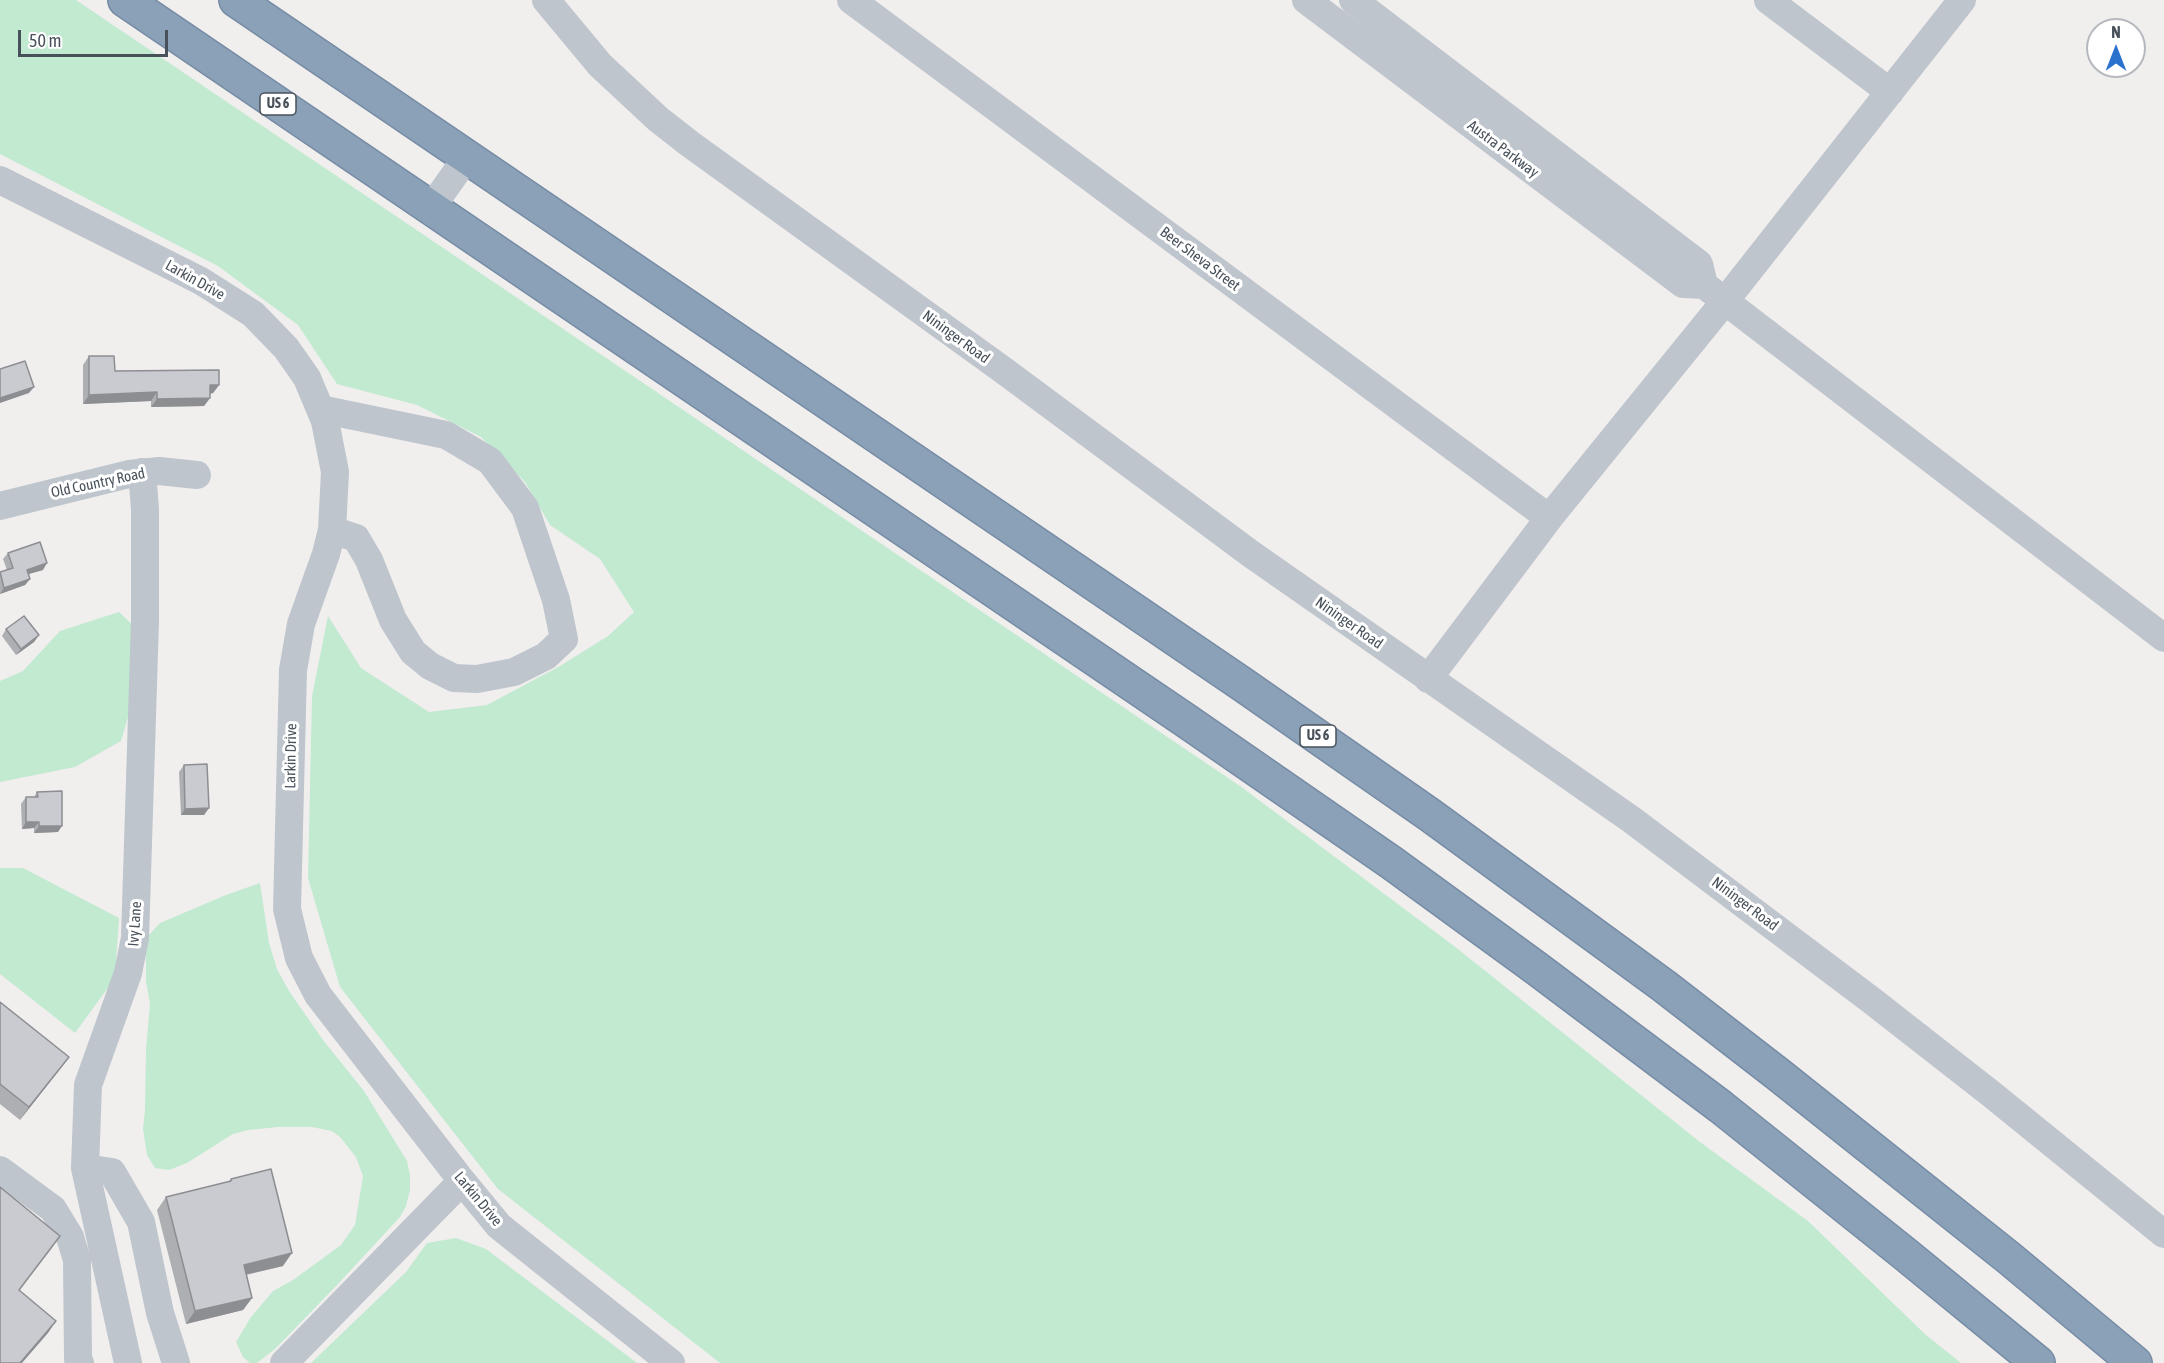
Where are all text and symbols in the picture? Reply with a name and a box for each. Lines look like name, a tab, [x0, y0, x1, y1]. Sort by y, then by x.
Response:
scale bar	[21, 18, 171, 56]
north arrow	[2086, 18, 2146, 78]
text: N	[2111, 23, 2121, 41]
text: 50 m	[29, 30, 61, 51]
road number: US 6	[260, 93, 296, 115]
street label: Austra Parkway	[1464, 116, 1542, 182]
street label: Beer Sheva Street	[1157, 223, 1243, 295]
street label: Larkin Drive	[162, 256, 228, 304]
street label: Nininger Road	[919, 307, 993, 367]
street label: Old Country Road	[49, 464, 147, 502]
street label: Nininger Road	[1312, 593, 1386, 653]
street label: Larkin Drive	[281, 723, 301, 789]
road number: US 6	[1300, 725, 1336, 747]
street label: Nininger Road	[1708, 873, 1782, 935]
street label: Ivy Lane	[124, 901, 146, 947]
street label: Larkin Drive	[450, 1168, 506, 1230]

